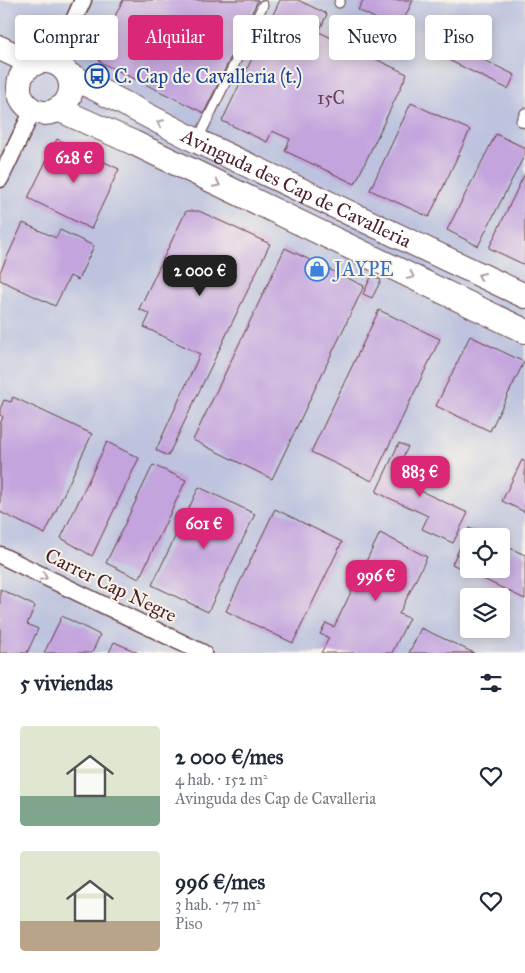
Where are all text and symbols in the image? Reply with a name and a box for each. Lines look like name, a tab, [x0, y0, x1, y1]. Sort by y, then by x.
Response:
chip: Comprar	[15, 15, 118, 60]
chip: Alquilar	[128, 15, 223, 60]
chip: Filtros	[233, 15, 319, 60]
chip: Nuevo	[329, 15, 415, 60]
chip: Piso	[425, 15, 492, 60]
bus stop icon: C. Cap de Cavalleria (t.)	[84, 63, 110, 89]
place label: C. Cap de Cavalleria (t.)	[114, 64, 302, 89]
house number: 15C	[317, 87, 345, 109]
one-way arrow	[156, 119, 165, 129]
street label: Avinguda des Cap de Cavalleria	[177, 123, 416, 253]
pin: 628 €	[39, 142, 109, 184]
text: 628 €	[55, 148, 93, 167]
one-way arrow	[212, 177, 221, 188]
pin: 2 000 €	[154, 254, 246, 297]
shop icon: JAYPE	[304, 256, 330, 282]
place label: JAYPE	[332, 257, 394, 282]
text: 2 000 €	[174, 261, 226, 280]
one-way arrow	[406, 270, 415, 281]
one-way arrow	[477, 271, 486, 282]
pin: 883 €	[385, 456, 455, 498]
text: 883 €	[402, 462, 438, 481]
pin: 601 €	[169, 508, 239, 550]
text: 601 €	[186, 514, 222, 533]
map controls	[460, 528, 510, 638]
button: locate	[460, 528, 510, 578]
street label: Carrer Cap Negre	[41, 543, 181, 628]
pin: 996 €	[341, 560, 411, 602]
text: 996 €	[357, 566, 395, 585]
one-way arrow	[39, 570, 48, 581]
button: layers	[460, 588, 510, 638]
icon: filters	[477, 669, 505, 697]
text: 5 viviendas	[20, 670, 113, 696]
text: 2 000 €/mes	[175, 744, 283, 770]
icon: home	[60, 746, 120, 806]
icon: heart	[477, 762, 505, 790]
text: 4 hab. · 152 m²	[175, 770, 268, 789]
text: Avinguda des Cap de Cavalleria	[175, 789, 376, 808]
text: 996 €/mes	[175, 869, 265, 895]
icon: home	[60, 871, 120, 931]
icon: heart	[477, 887, 505, 915]
text: 3 hab. · 77 m²	[175, 895, 261, 914]
text: Piso	[175, 914, 203, 933]

